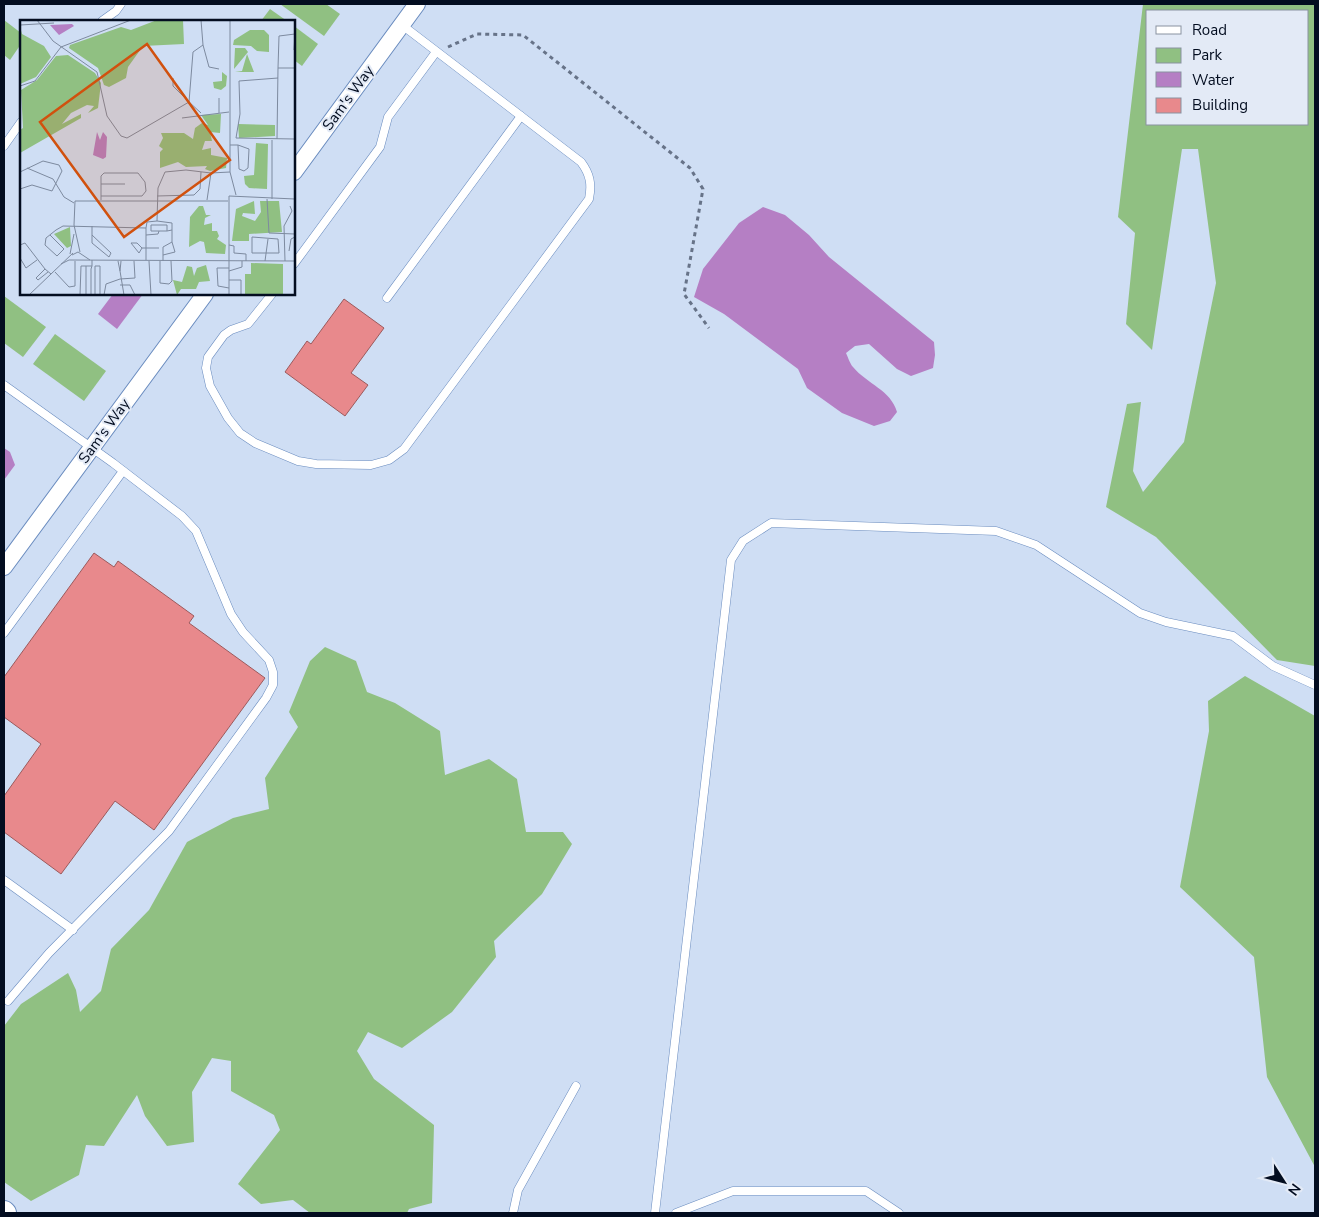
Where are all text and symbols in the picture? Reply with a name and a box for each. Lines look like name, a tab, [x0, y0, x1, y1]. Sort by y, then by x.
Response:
legend	[1146, 10, 1309, 125]
inset map	[20, 20, 295, 295]
text: Road	[1192, 20, 1227, 40]
text: Park	[1192, 45, 1222, 65]
street label: Sam's Way	[318, 61, 378, 134]
text: Water	[1192, 70, 1235, 90]
text: Building	[1192, 95, 1248, 115]
street label: Sam's Way	[74, 394, 134, 467]
north arrow	[1259, 1157, 1309, 1207]
text: N	[1283, 1180, 1305, 1199]

